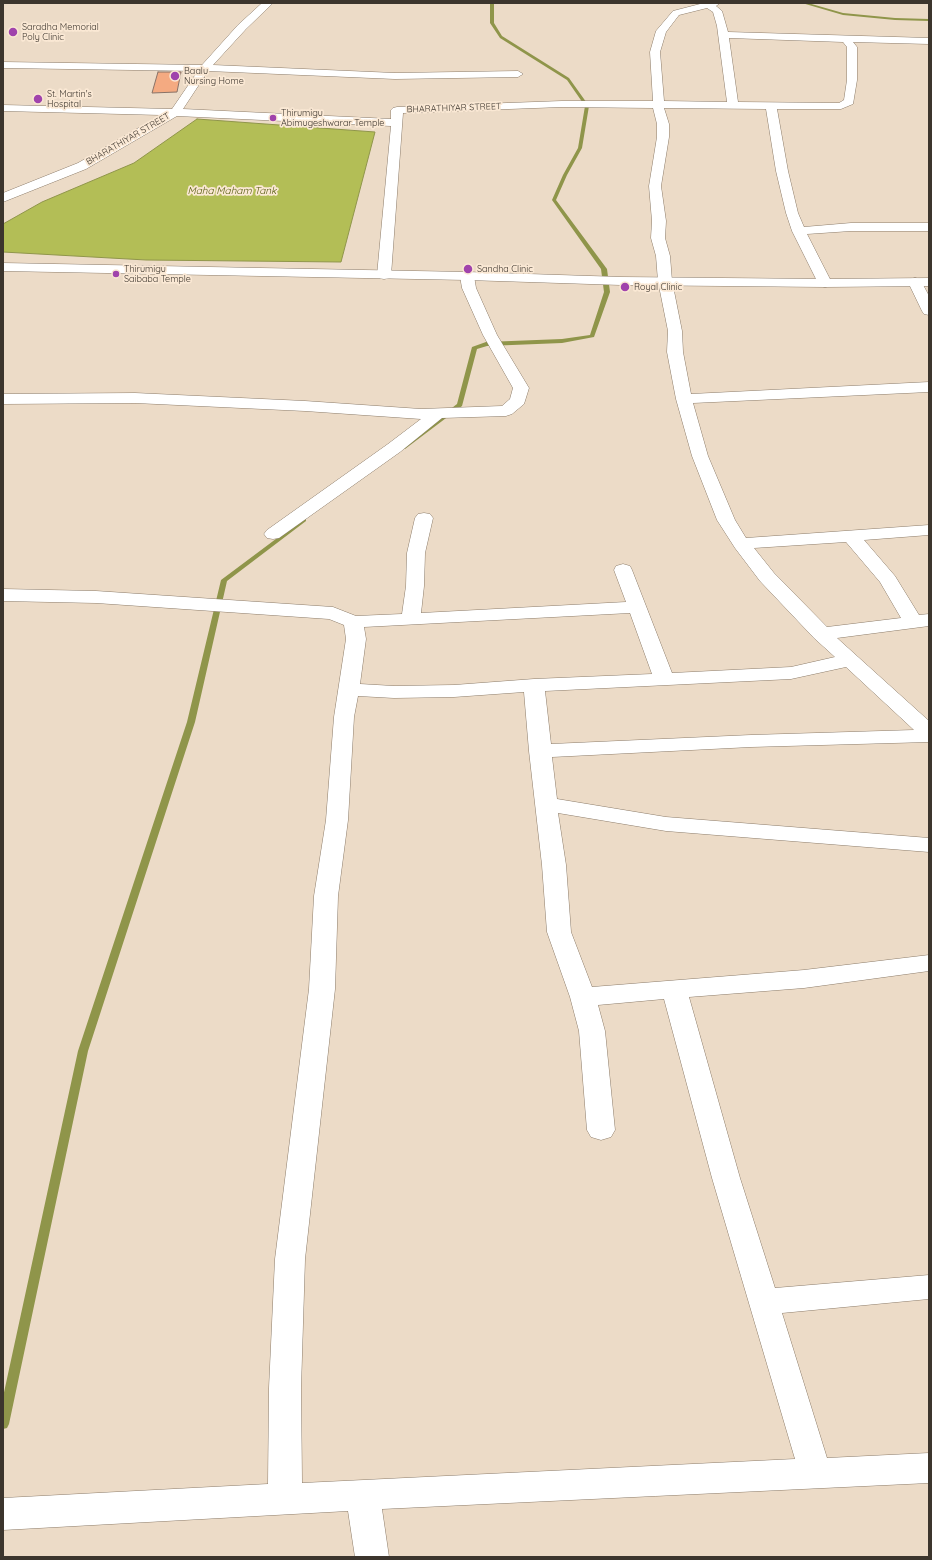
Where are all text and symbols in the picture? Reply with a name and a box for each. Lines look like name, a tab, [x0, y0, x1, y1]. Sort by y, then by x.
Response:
place label: Saradha Memorial Poly Clinic	[22, 22, 99, 43]
marker: Saradha Memorial Poly Clinic	[7, 26, 19, 38]
place label: Baalu Nursing Home	[184, 66, 244, 87]
marker: Baalu Nursing Home	[169, 70, 181, 82]
place label: St. Martin's Hospital	[47, 89, 92, 110]
marker: St. Martin's Hospital	[32, 93, 44, 105]
street label: BHARATHIYAR STREET	[406, 101, 502, 115]
place label: Thirumigu Abimugeshwarar Temple	[281, 108, 384, 129]
street label: BHARATHIYAR STREET	[84, 111, 172, 167]
marker: Thirumigu Abimugeshwarar Temple	[268, 113, 278, 123]
water label: Maha Maham Tank	[188, 185, 276, 197]
marker: Sandha Clinic	[462, 263, 474, 275]
place label: Thirumigu Saibaba Temple	[124, 264, 191, 285]
place label: Sandha Clinic	[477, 264, 533, 274]
marker: Thirumigu Saibaba Temple	[111, 269, 121, 279]
marker: Royal Clinic	[619, 281, 631, 293]
place label: Royal Clinic	[634, 282, 682, 292]

